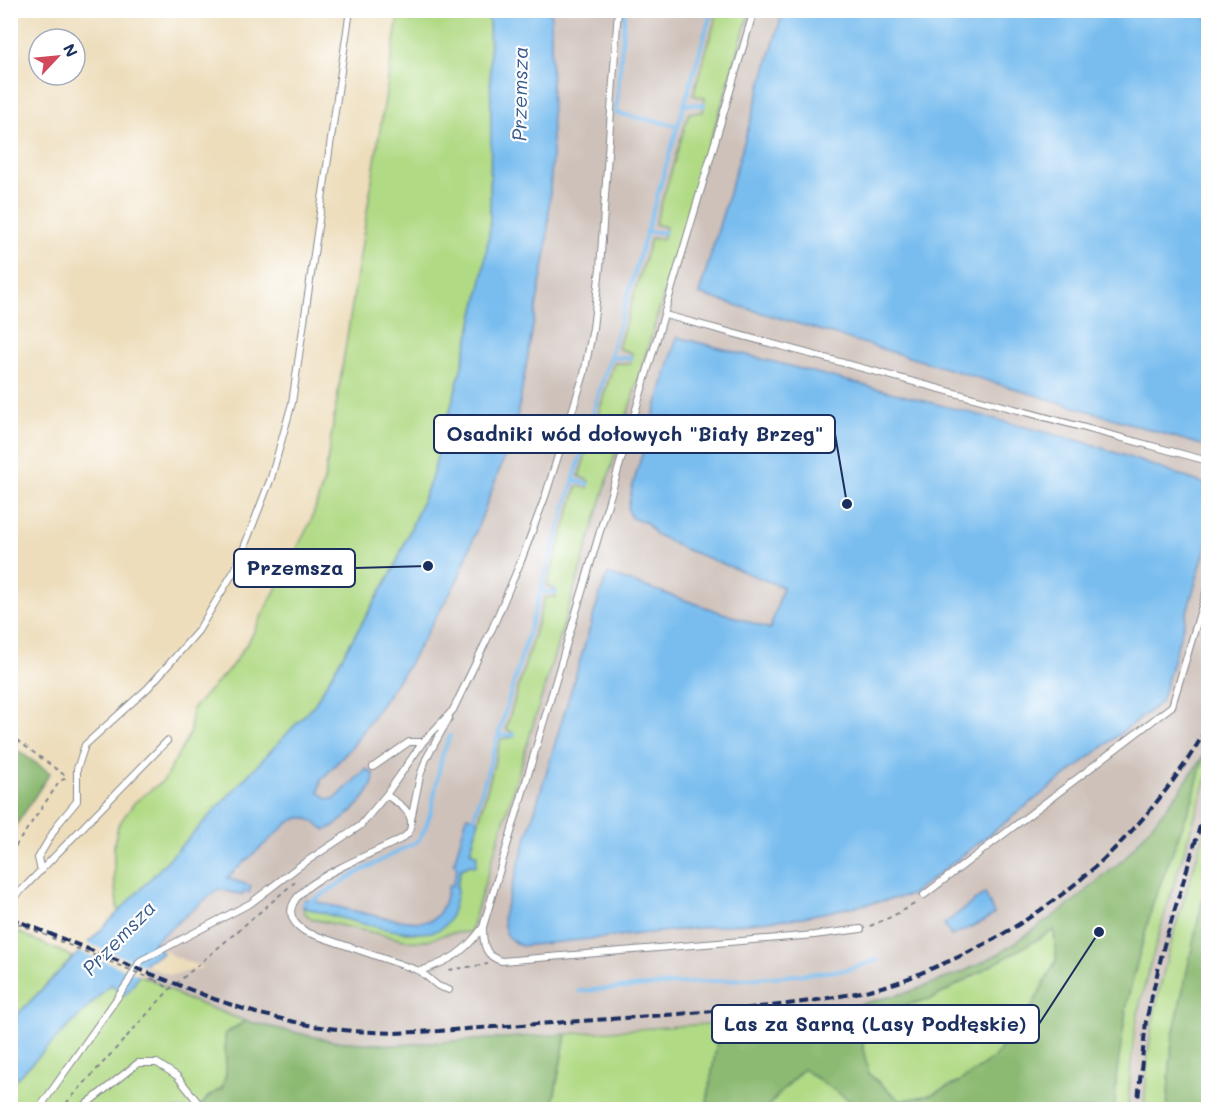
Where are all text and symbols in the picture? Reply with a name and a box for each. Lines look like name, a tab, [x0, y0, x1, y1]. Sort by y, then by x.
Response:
north arrow	[27, 27, 87, 87]
text: N	[59, 40, 83, 60]
water label: Przemsza	[505, 46, 533, 142]
callout: Osadniki wód dołowych "Biały Brzeg"	[434, 415, 835, 453]
text: Osadniki wód dołowych "Biały Brzeg"	[446, 420, 824, 446]
callout: Przemsza	[234, 549, 355, 587]
text: Przemsza	[247, 554, 343, 580]
water label: Przemsza	[76, 894, 161, 981]
callout: Las za Sarną (Lasy Podłęskie)	[712, 1005, 1039, 1043]
text: Las za Sarną (Lasy Podłęskie)	[724, 1010, 1026, 1036]

